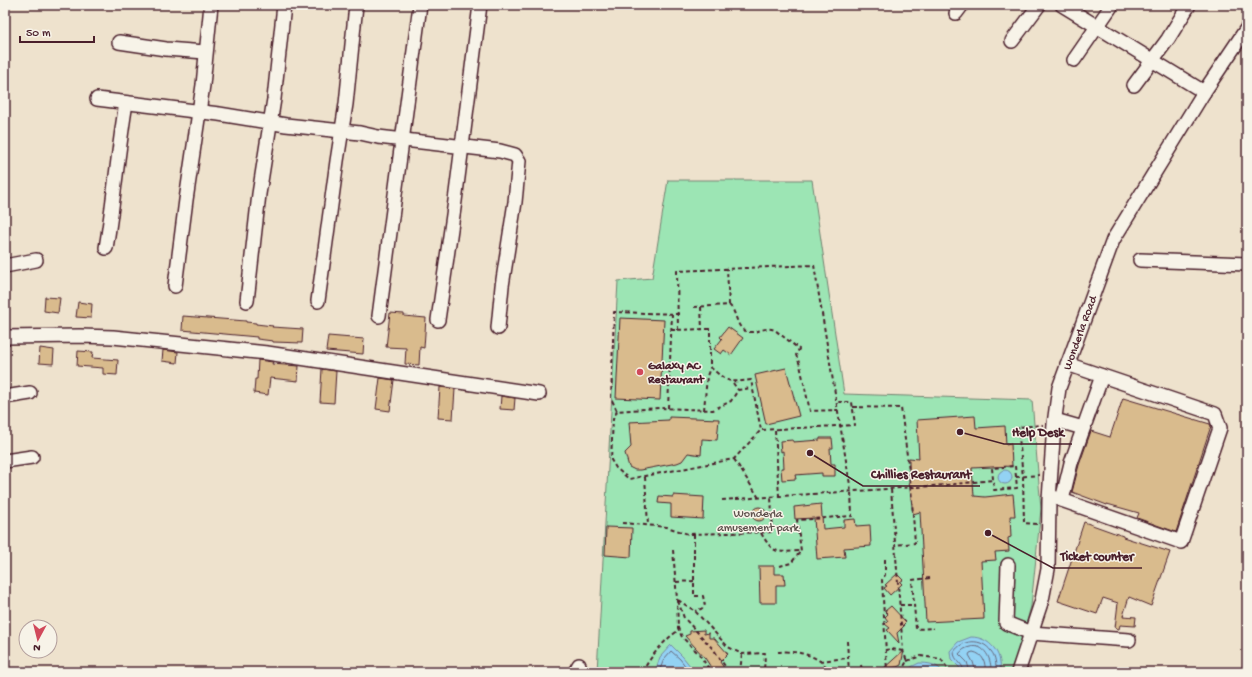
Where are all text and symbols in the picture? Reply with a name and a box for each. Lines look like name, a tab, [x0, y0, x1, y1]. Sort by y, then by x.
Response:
scale bar	[20, 18, 94, 44]
text: 50 m	[26, 27, 51, 41]
street label: Wonderla Road	[1061, 293, 1101, 372]
place label: Galaxy AC Restaurant	[647, 360, 705, 388]
marker: Galaxy AC Restaurant	[635, 367, 645, 377]
callout: Help Desk	[1004, 419, 1072, 444]
text: Help Desk	[1012, 426, 1066, 442]
callout: Chillies Restaurant	[863, 461, 980, 486]
text: Chillies Restaurant	[870, 468, 973, 483]
park label: Wonderla amusement park	[717, 508, 801, 536]
callout: Ticket counter	[1053, 543, 1142, 568]
text: Ticket counter	[1059, 550, 1135, 565]
north arrow	[18, 619, 58, 659]
text: N	[33, 641, 41, 653]

